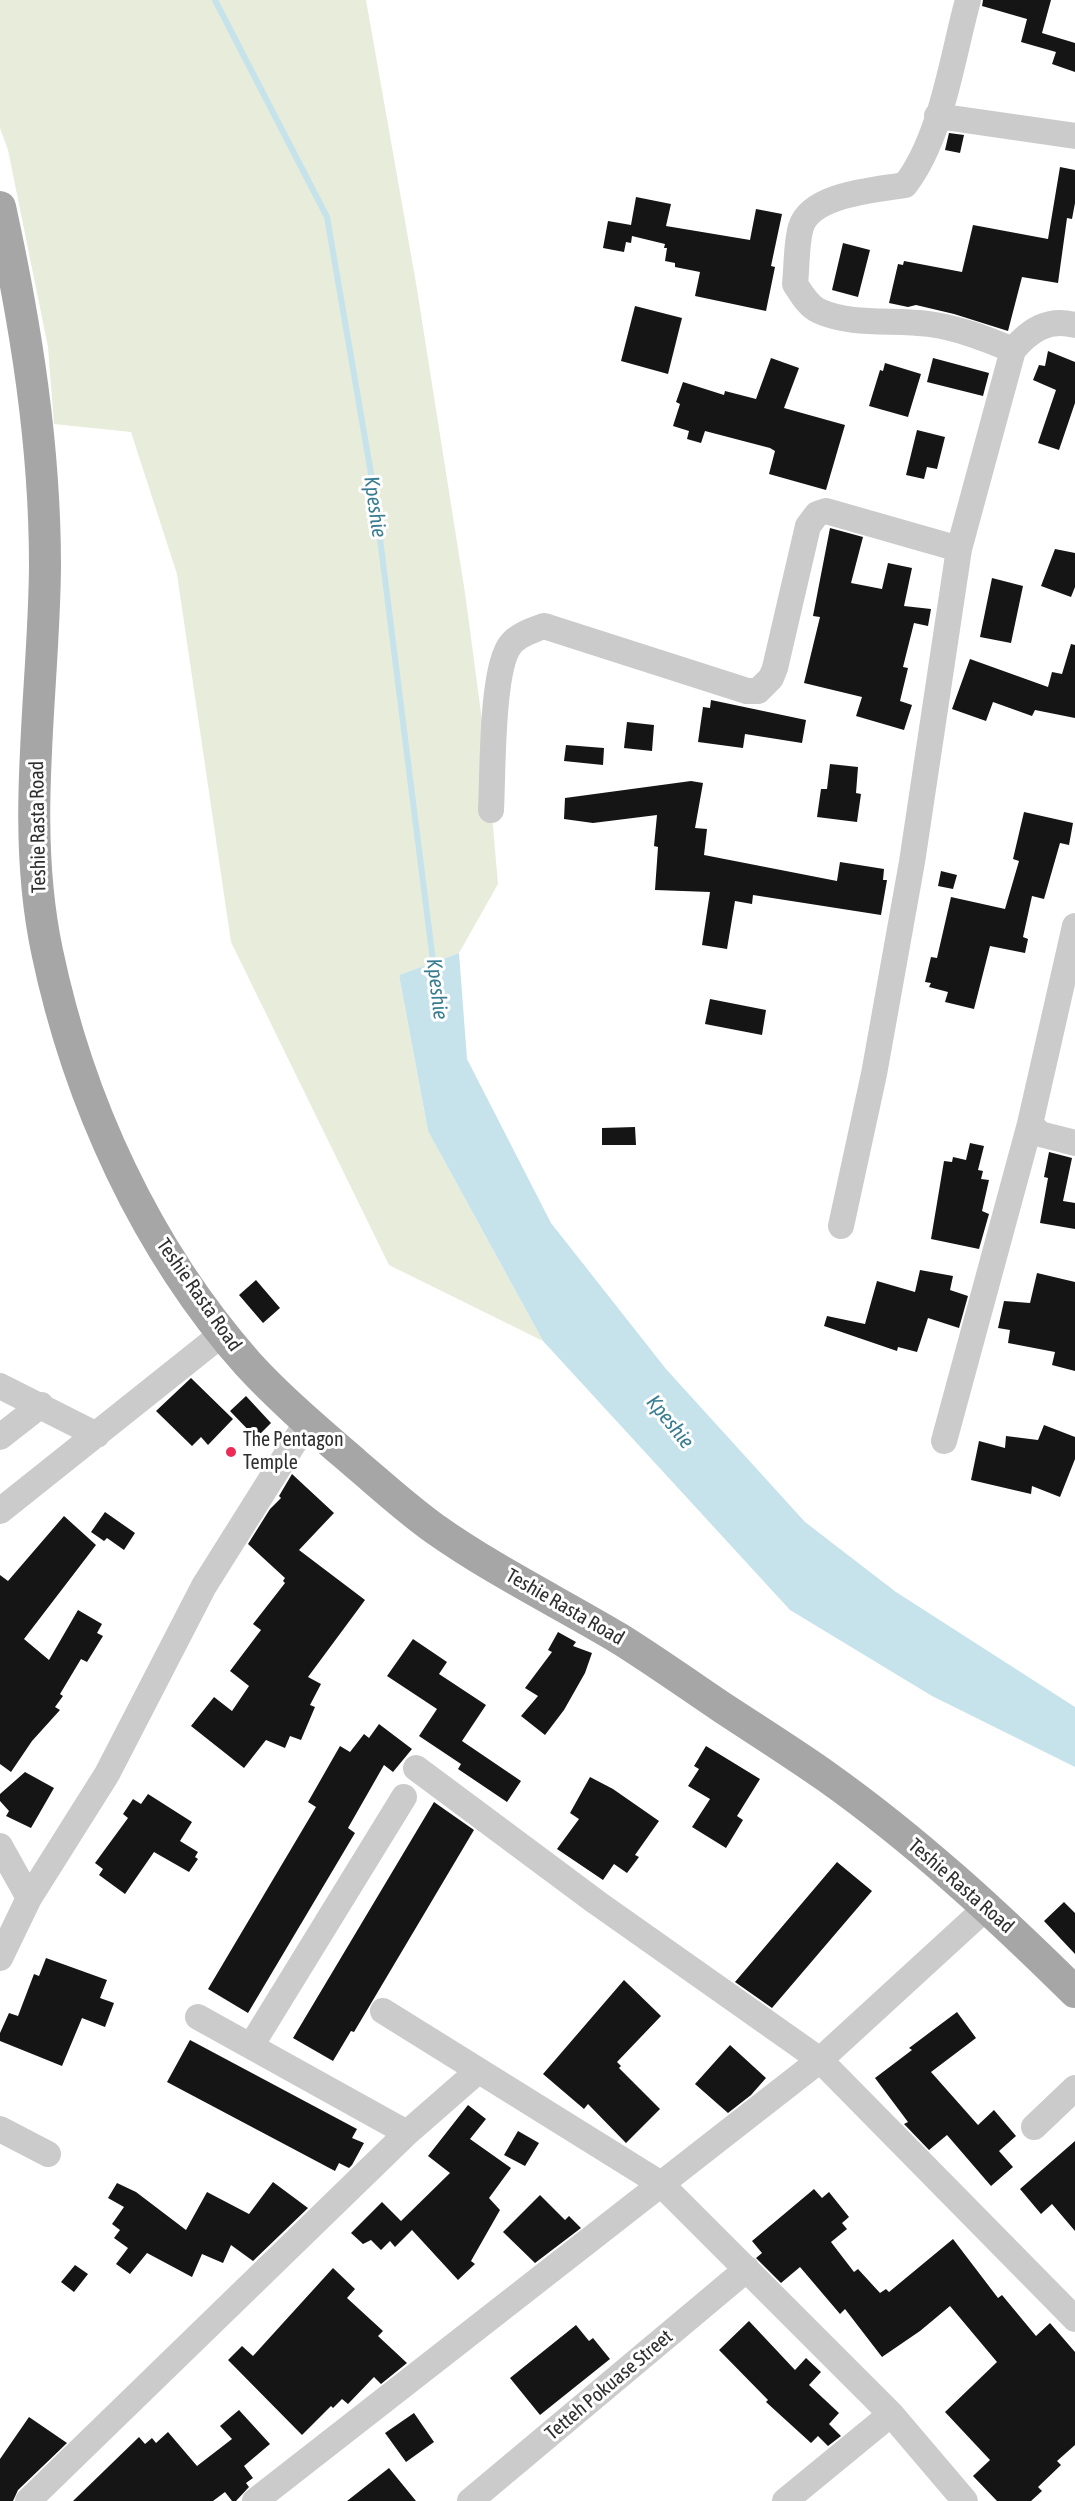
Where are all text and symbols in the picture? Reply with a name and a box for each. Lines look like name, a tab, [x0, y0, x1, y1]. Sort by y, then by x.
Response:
water label: Kpeshie	[358, 475, 392, 539]
street label: Teshie Rasta Road	[25, 761, 51, 893]
water label: Kpeshie	[421, 957, 453, 1021]
street label: Teshie Rasta Road	[151, 1234, 247, 1356]
water label: Kpeshie	[641, 1390, 699, 1454]
place label: The Pentagon Temple	[243, 1428, 344, 1475]
marker: The Pentagon Temple	[224, 1445, 238, 1459]
street label: Teshie Rasta Road	[502, 1564, 628, 1650]
street label: Teshie Rasta Road	[903, 1834, 1019, 1938]
street label: Tetteh Pokuase Street	[540, 2325, 678, 2445]

